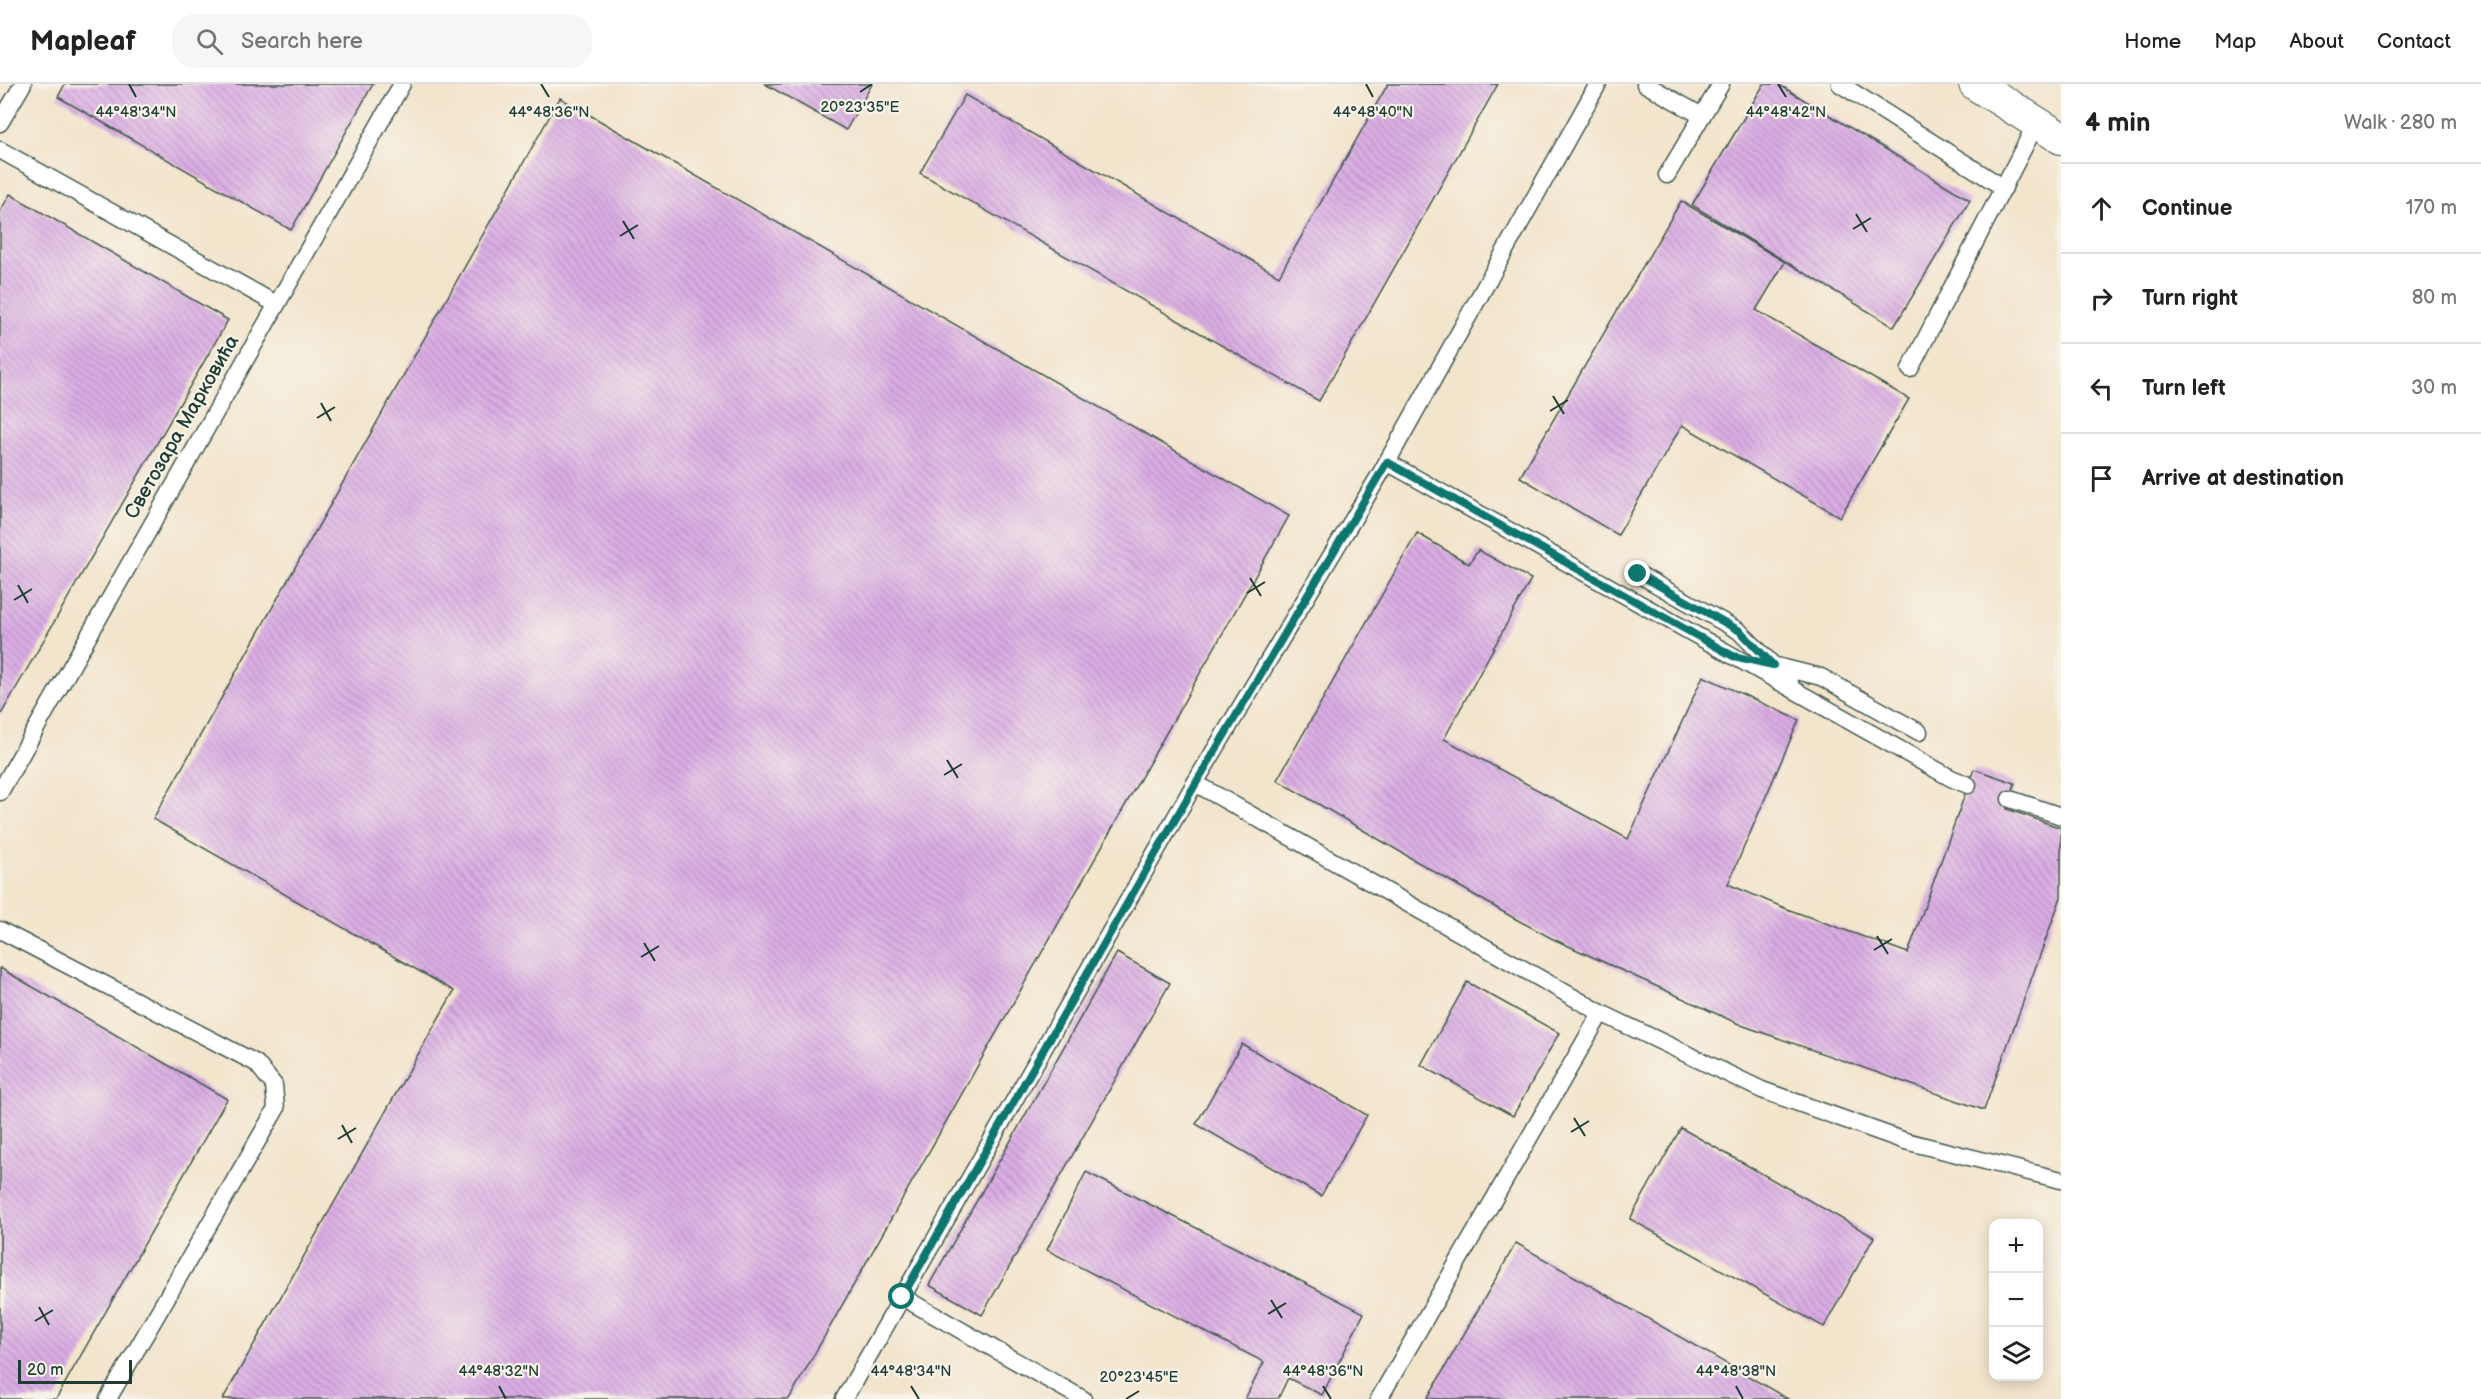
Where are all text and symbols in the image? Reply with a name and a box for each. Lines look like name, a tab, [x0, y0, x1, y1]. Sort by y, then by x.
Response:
search box	[172, 14, 592, 68]
text: Mapleaf	[30, 25, 136, 58]
icon: search	[193, 25, 226, 58]
text: Search here	[241, 28, 363, 55]
text: Home	[2124, 29, 2181, 54]
text: Map	[2214, 29, 2256, 54]
text: About	[2289, 29, 2344, 54]
text: Contact	[2377, 29, 2451, 54]
text: 20°23'35"E	[820, 98, 900, 117]
text: 44°48'34"N	[95, 103, 177, 122]
text: 44°48'36"N	[508, 103, 590, 122]
text: 44°48'40"N	[1333, 103, 1413, 122]
text: 44°48'42"N	[1746, 103, 1826, 122]
text: 4 min	[2085, 108, 2150, 139]
text: Walk · 280 m	[2344, 111, 2457, 135]
icon: ahead	[2085, 192, 2118, 225]
text: Continue	[2142, 195, 2232, 222]
text: 170 m	[2406, 196, 2457, 220]
icon: right	[2085, 282, 2118, 315]
text: Turn right	[2142, 285, 2238, 312]
text: 80 m	[2412, 286, 2457, 310]
street label: Светозара Марковића	[120, 331, 245, 523]
icon: left	[2085, 372, 2118, 405]
text: Turn left	[2142, 375, 2226, 402]
text: 30 m	[2411, 376, 2457, 400]
icon: arrive	[2085, 462, 2118, 495]
text: Arrive at destination	[2142, 465, 2344, 492]
route end	[1624, 560, 1650, 586]
map controls	[1989, 1219, 2043, 1381]
button: +	[1989, 1219, 2043, 1273]
button: −	[1989, 1273, 2043, 1327]
route start	[888, 1283, 914, 1309]
button: layers	[1989, 1327, 2043, 1381]
scale bar	[18, 1357, 132, 1384]
text: 20 m	[27, 1361, 63, 1380]
text: 44°48'32"N	[459, 1362, 539, 1381]
text: 44°48'34"N	[870, 1362, 952, 1381]
text: 44°48'36"N	[1282, 1362, 1364, 1381]
text: 44°48'38"N	[1696, 1362, 1776, 1381]
text: 20°23'45"E	[1100, 1368, 1179, 1387]

